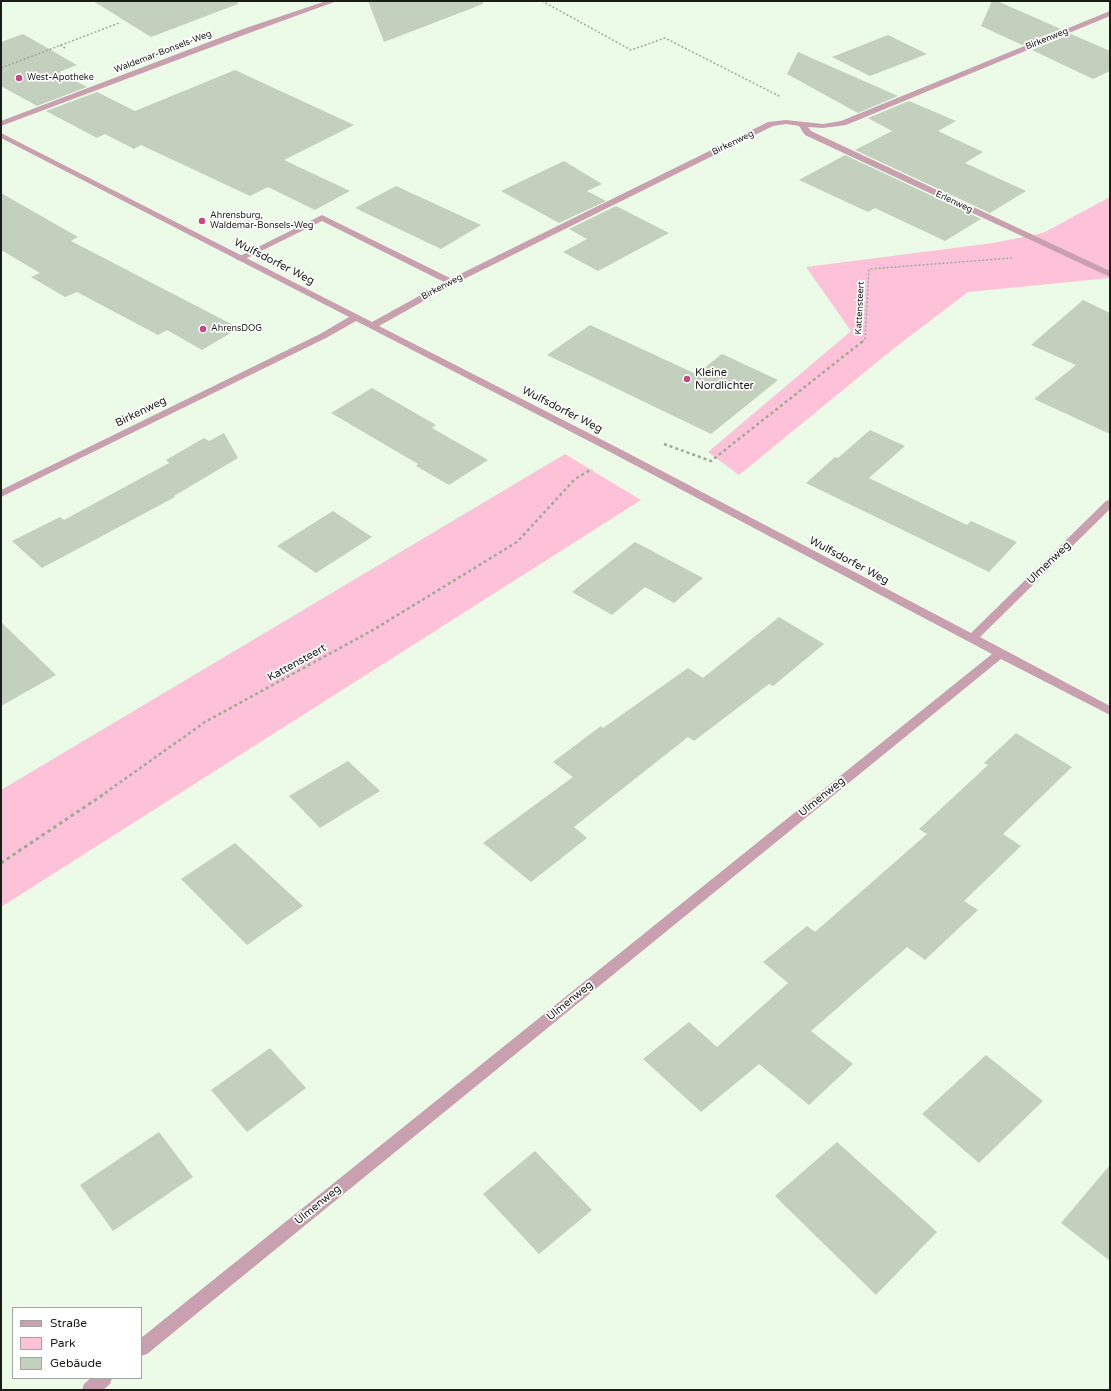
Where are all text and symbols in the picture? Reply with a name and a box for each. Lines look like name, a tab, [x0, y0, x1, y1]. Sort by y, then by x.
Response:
street label: Birkenweg	[1024, 26, 1070, 52]
street label: Waldemar-Bonsels-Weg	[113, 28, 213, 76]
marker: West-Apotheke	[14, 73, 24, 83]
place label: West-Apotheke	[27, 73, 94, 83]
street label: Birkenweg	[710, 128, 756, 158]
street label: Erlenweg	[934, 189, 974, 215]
place label: Ahrensburg, Waldemar-Bonsels-Weg	[210, 211, 314, 232]
marker: Ahrensburg, Waldemar-Bonsels-Weg	[197, 216, 207, 226]
street label: Wulfsdorfer Weg	[232, 236, 316, 288]
street label: Birkenweg	[420, 272, 464, 302]
street label: Kattensteert	[853, 281, 867, 335]
marker: AhrensDOG	[198, 324, 208, 334]
place label: AhrensDOG	[211, 324, 262, 334]
place label: Kleine Nordlichter	[695, 366, 754, 392]
marker: Kleine Nordlichter	[682, 374, 692, 384]
street label: Wulfsdorfer Weg	[520, 384, 604, 436]
street label: Birkenweg	[113, 394, 169, 430]
street label: Wulfsdorfer Weg	[807, 534, 891, 588]
street label: Ulmenweg	[1024, 539, 1074, 587]
street label: Kattensteert	[265, 641, 329, 685]
street label: Ulmenweg	[796, 774, 848, 820]
street label: Ulmenweg	[544, 978, 596, 1024]
street label: Ulmenweg	[292, 1182, 344, 1228]
legend	[12, 1307, 142, 1379]
text: Straße	[50, 1316, 87, 1330]
text: Park	[50, 1336, 76, 1350]
text: Gebäude	[50, 1356, 102, 1370]

